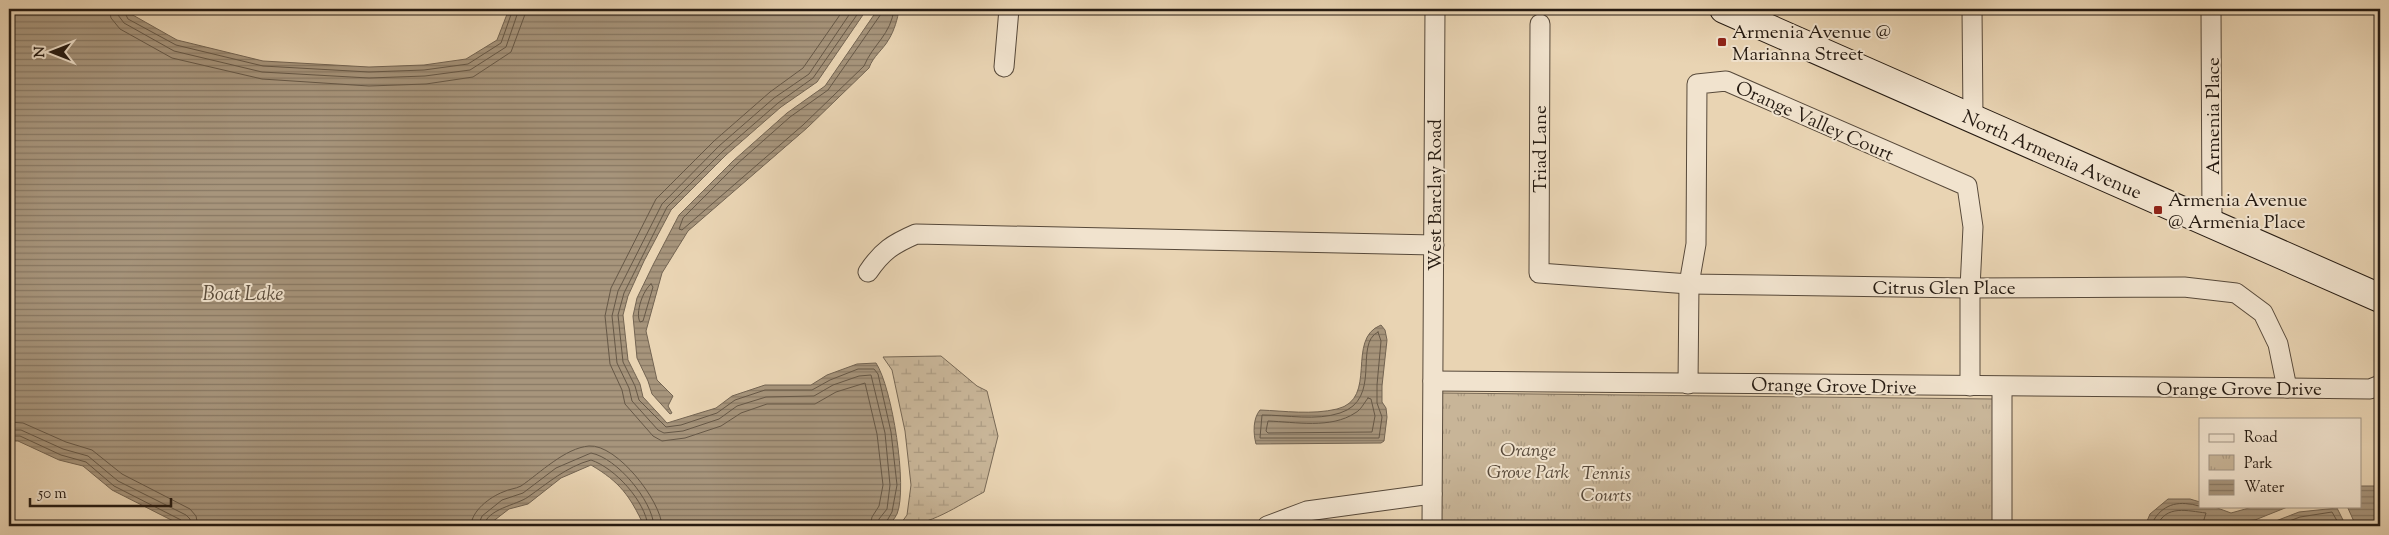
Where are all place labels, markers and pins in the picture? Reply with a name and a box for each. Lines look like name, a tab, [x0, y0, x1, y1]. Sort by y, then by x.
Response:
place label: Armenia Avenue @ Marianna Street	[1732, 20, 1891, 69]
marker: Armenia Avenue @ Marianna Street	[1716, 36, 1728, 48]
place label: Armenia Avenue @ Armenia Place	[2168, 188, 2308, 237]
marker: Armenia Avenue @ Armenia Place	[2152, 204, 2164, 216]

